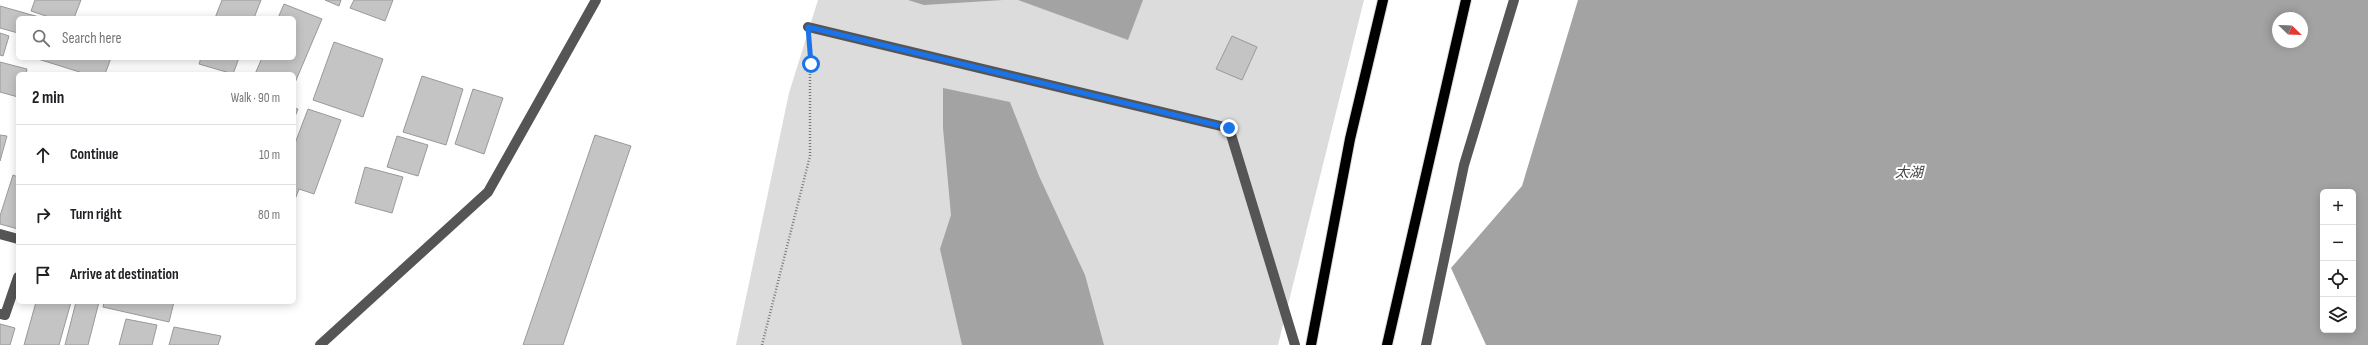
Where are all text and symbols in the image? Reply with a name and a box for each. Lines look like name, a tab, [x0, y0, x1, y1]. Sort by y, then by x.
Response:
north arrow	[2272, 12, 2308, 48]
search box	[16, 16, 296, 60]
icon: search	[30, 27, 52, 49]
text: Search here	[62, 29, 122, 48]
route start	[802, 55, 820, 73]
text: 2 min	[32, 88, 64, 108]
text: Walk · 90 m	[231, 90, 280, 106]
route end	[1220, 119, 1238, 137]
icon: ahead	[32, 144, 54, 166]
text: Continue	[70, 145, 119, 164]
text: 10 m	[259, 147, 280, 163]
water label: 太湖	[1895, 164, 1925, 181]
map controls	[2320, 189, 2356, 333]
button: +	[2320, 189, 2356, 225]
icon: right	[32, 204, 54, 226]
text: Turn right	[70, 205, 122, 224]
text: 80 m	[258, 207, 280, 223]
button: −	[2320, 225, 2356, 261]
button: locate	[2320, 261, 2356, 297]
icon: arrive	[32, 264, 54, 286]
text: Arrive at destination	[70, 265, 179, 284]
button: layers	[2320, 297, 2356, 333]

